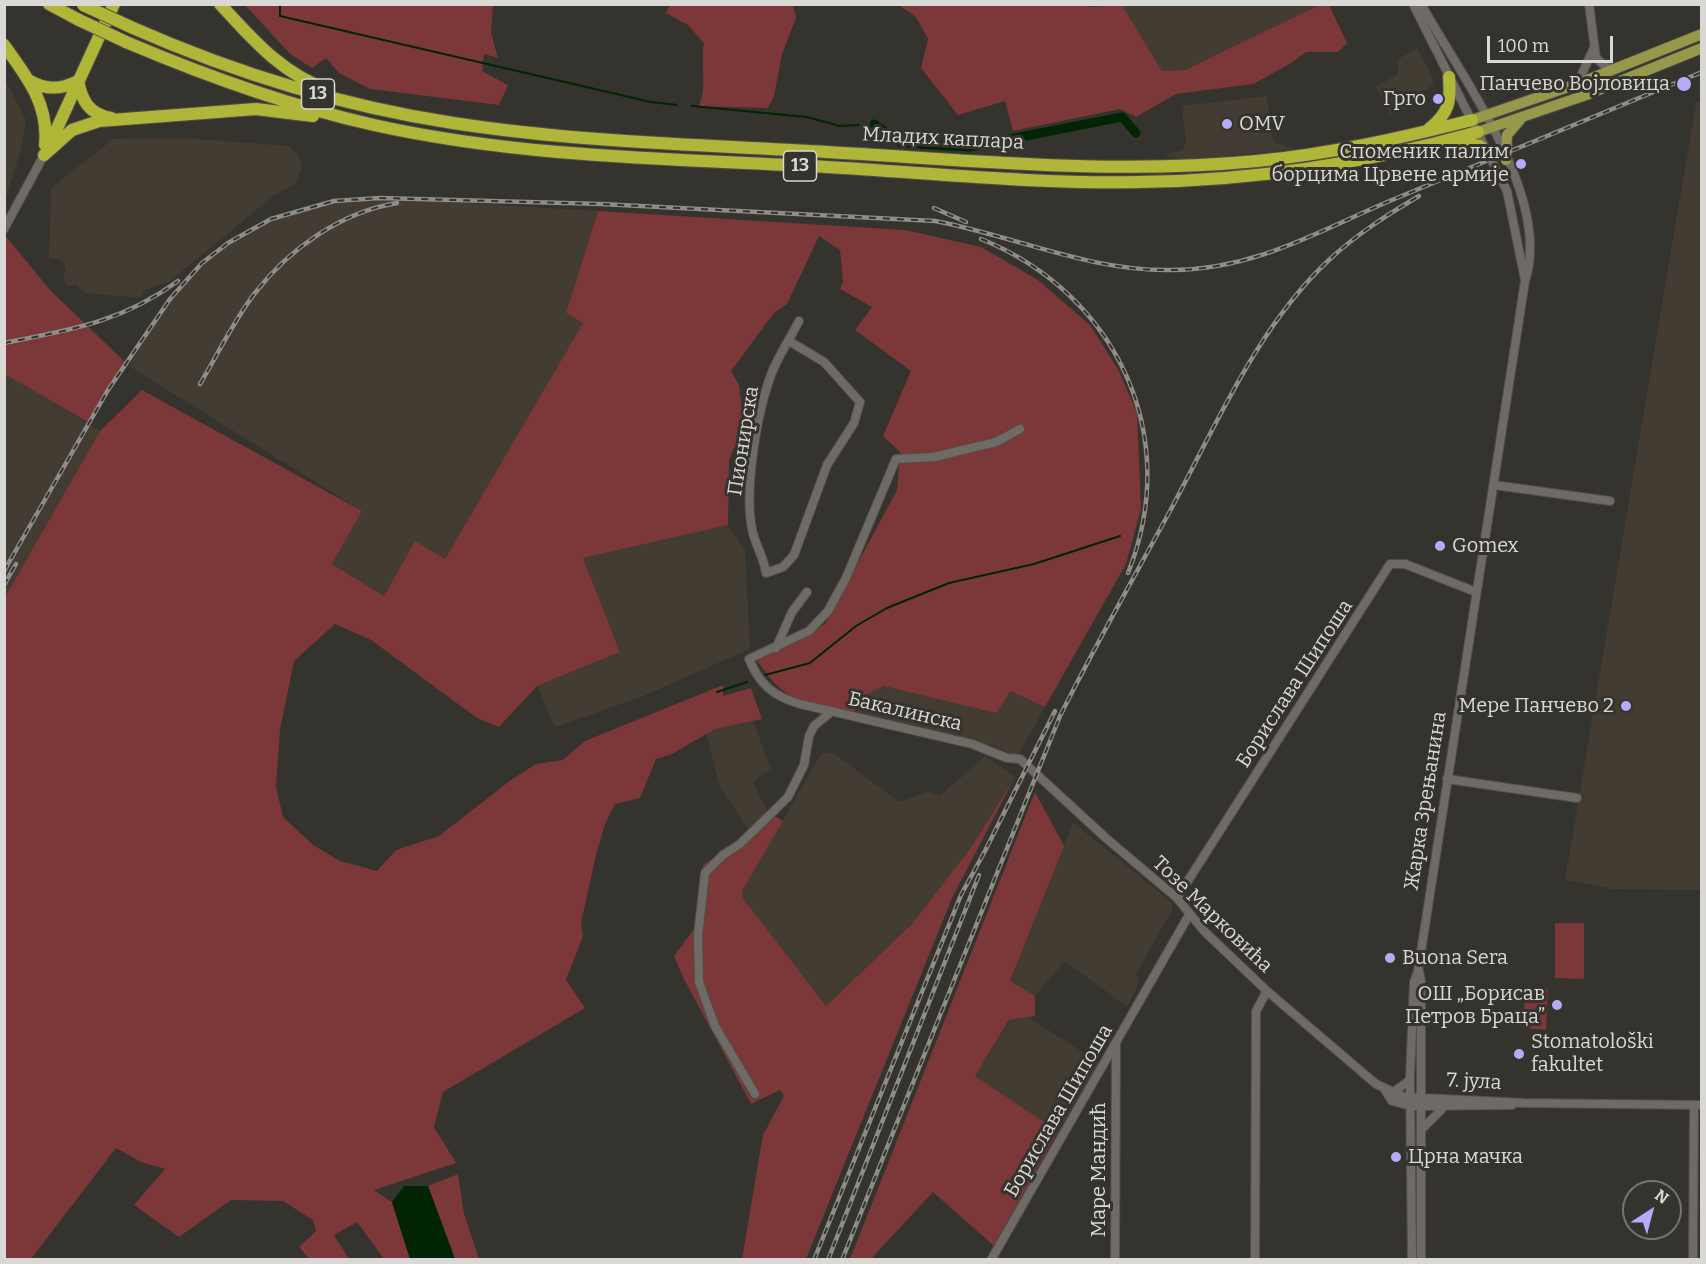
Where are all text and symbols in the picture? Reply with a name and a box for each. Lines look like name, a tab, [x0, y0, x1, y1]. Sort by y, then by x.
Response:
scale bar	[1490, 24, 1616, 62]
text: 100 m	[1498, 35, 1549, 57]
place label: Панчево Војловица	[1480, 72, 1670, 96]
marker: Панчево Војловица	[1675, 75, 1693, 93]
road number: 13	[302, 79, 334, 109]
place label: Грго	[1383, 87, 1426, 111]
marker: Грго	[1431, 92, 1445, 106]
place label: OMV	[1239, 112, 1285, 136]
marker: OMV	[1220, 117, 1234, 131]
street label: Младих каплара	[861, 123, 1025, 155]
place label: Споменик палим борцима Црвене армије	[1272, 140, 1509, 187]
road number: 13	[784, 151, 816, 181]
marker: Споменик палим борцима Црвене армије	[1514, 157, 1528, 171]
street label: Пионирска	[723, 384, 765, 498]
place label: Gomex	[1452, 534, 1519, 558]
marker: Gomex	[1433, 539, 1447, 553]
street label: Борислава Шипоша	[1232, 596, 1358, 772]
street label: Бакалинска	[846, 687, 964, 737]
place label: Мере Панчево 2	[1459, 694, 1614, 718]
marker: Мере Панчево 2	[1619, 699, 1633, 713]
street label: Жарка Зрењанина	[1400, 710, 1452, 892]
street label: Тозе Марковића	[1147, 852, 1277, 978]
place label: Buona Sera	[1402, 946, 1508, 970]
marker: Buona Sera	[1383, 951, 1397, 965]
place label: ОШ „Борисав Петров Браца”	[1405, 982, 1545, 1029]
marker: ОШ „Борисав Петров Браца”	[1550, 998, 1564, 1012]
street label: Борислава Шипоша	[1000, 1020, 1118, 1202]
place label: Stomatološki fakultet	[1531, 1030, 1654, 1077]
marker: Stomatološki fakultet	[1512, 1047, 1526, 1061]
street label: 7. јула	[1446, 1069, 1502, 1095]
street label: Маре Мандић	[1087, 1103, 1111, 1237]
place label: Црна мачка	[1408, 1145, 1523, 1169]
marker: Црна мачка	[1389, 1150, 1403, 1164]
north arrow	[1622, 1180, 1682, 1240]
text: N	[1651, 1185, 1672, 1208]

